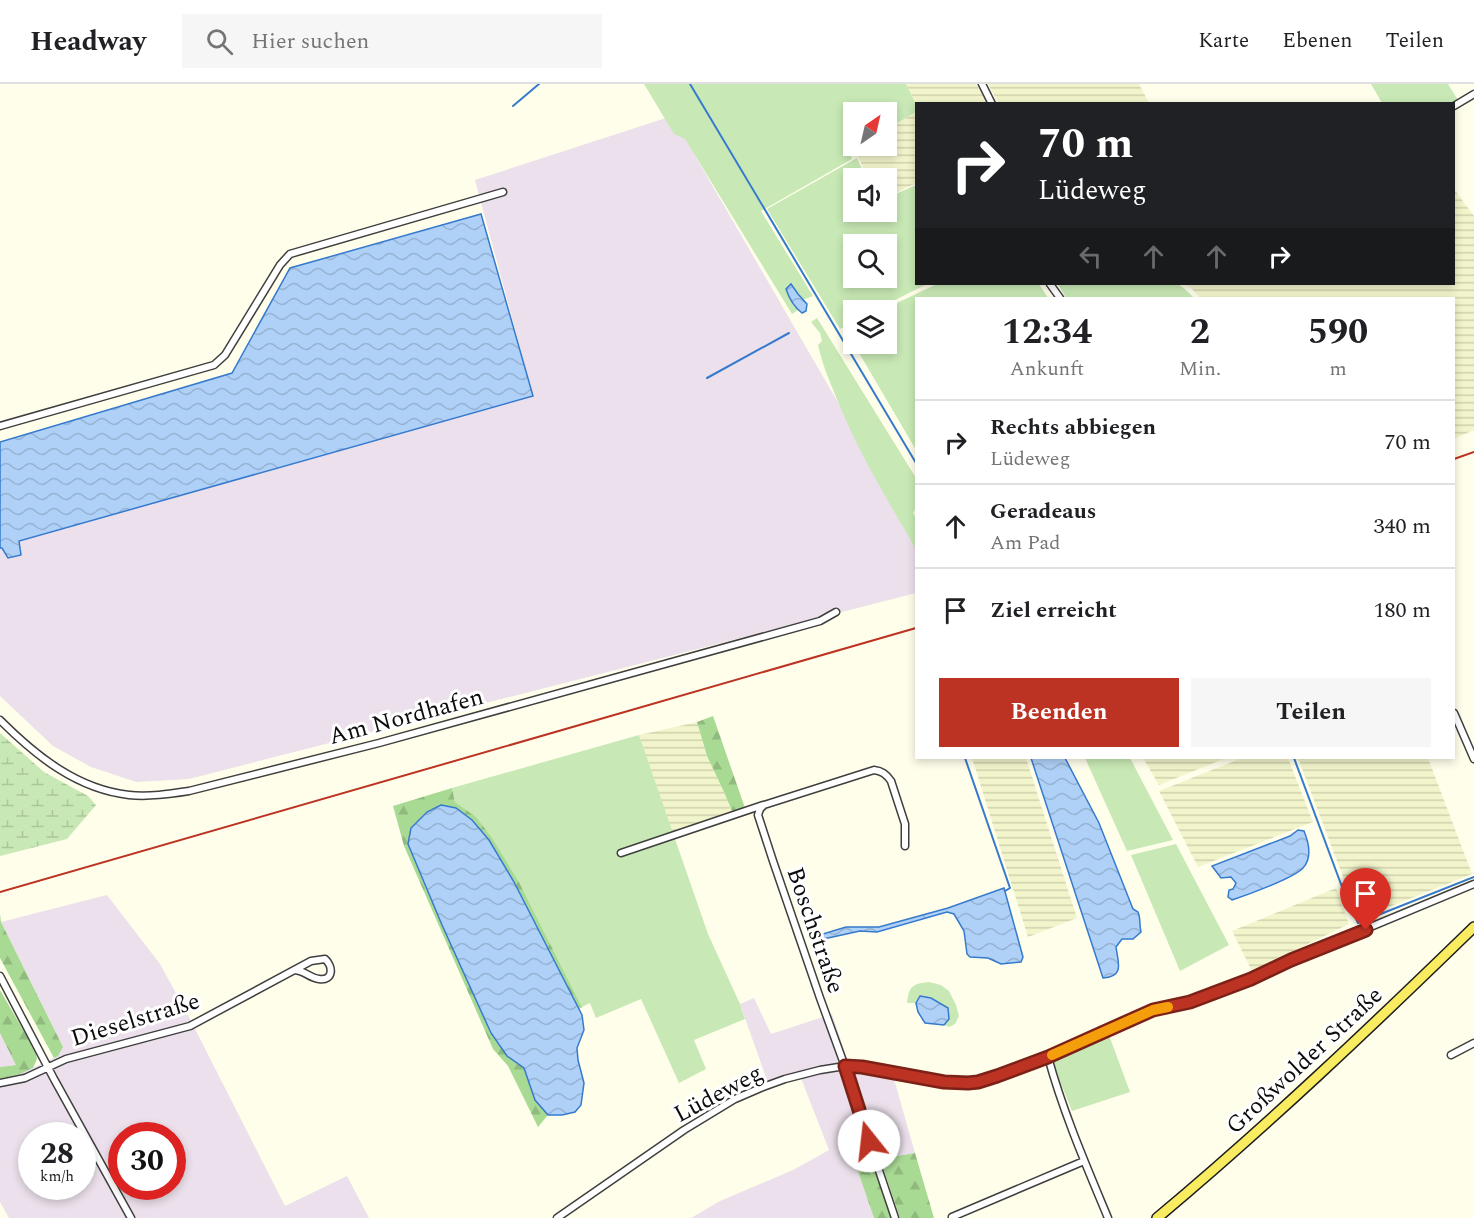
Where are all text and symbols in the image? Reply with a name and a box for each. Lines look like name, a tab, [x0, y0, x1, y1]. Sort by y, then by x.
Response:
search box	[182, 14, 602, 68]
text: Headway	[30, 20, 146, 63]
icon: search	[203, 25, 236, 58]
text: Hier suchen	[251, 25, 369, 58]
text: Karte	[1198, 25, 1249, 57]
text: Ebenen	[1282, 25, 1353, 57]
text: Teilen	[1386, 25, 1444, 57]
north arrow	[843, 102, 897, 156]
map controls	[843, 102, 897, 354]
text: 70 m	[1038, 113, 1133, 176]
icon: right	[939, 126, 1017, 204]
button: sound	[843, 168, 897, 222]
text: Lüdeweg	[1038, 170, 1147, 212]
button: search	[843, 234, 897, 288]
icon: left	[1074, 240, 1107, 273]
icon: ahead	[1137, 240, 1170, 273]
icon: ahead	[1200, 240, 1233, 273]
icon: right	[1263, 240, 1296, 273]
button: layers	[843, 300, 897, 354]
text: 12:34	[1002, 305, 1092, 360]
text: 2	[1190, 305, 1210, 360]
text: 590	[1308, 305, 1368, 360]
text: Ankunft	[1010, 354, 1084, 384]
text: Min.	[1179, 354, 1221, 384]
text: m	[1329, 354, 1347, 384]
text: Rechts abbiegen	[990, 411, 1156, 444]
icon: right	[939, 426, 972, 459]
text: 70 m	[1385, 426, 1431, 459]
text: Lüdeweg	[990, 444, 1070, 474]
text: Geradeaus	[990, 495, 1096, 528]
icon: ahead	[939, 510, 972, 543]
text: 340 m	[1374, 510, 1431, 543]
text: Am Pad	[990, 528, 1061, 558]
icon: arrive	[939, 594, 972, 627]
text: Ziel erreicht	[990, 594, 1117, 627]
text: 180 m	[1374, 594, 1431, 627]
button: Beenden	[939, 678, 1179, 747]
button: Teilen	[1191, 678, 1431, 747]
street label: Am Nordhafen	[325, 679, 488, 755]
street label: Boschstraße	[777, 862, 853, 998]
pin	[1340, 868, 1391, 930]
icon: arrive	[1349, 877, 1382, 910]
street label: Großwolder Straße	[1218, 978, 1391, 1143]
street label: Dieselstraße	[66, 983, 204, 1057]
street label: Lüdeweg	[667, 1055, 770, 1132]
position arrow	[837, 1109, 901, 1173]
speed limit sign: 30	[108, 1122, 186, 1200]
text: 28	[40, 1131, 74, 1177]
text: km/h	[40, 1165, 74, 1188]

